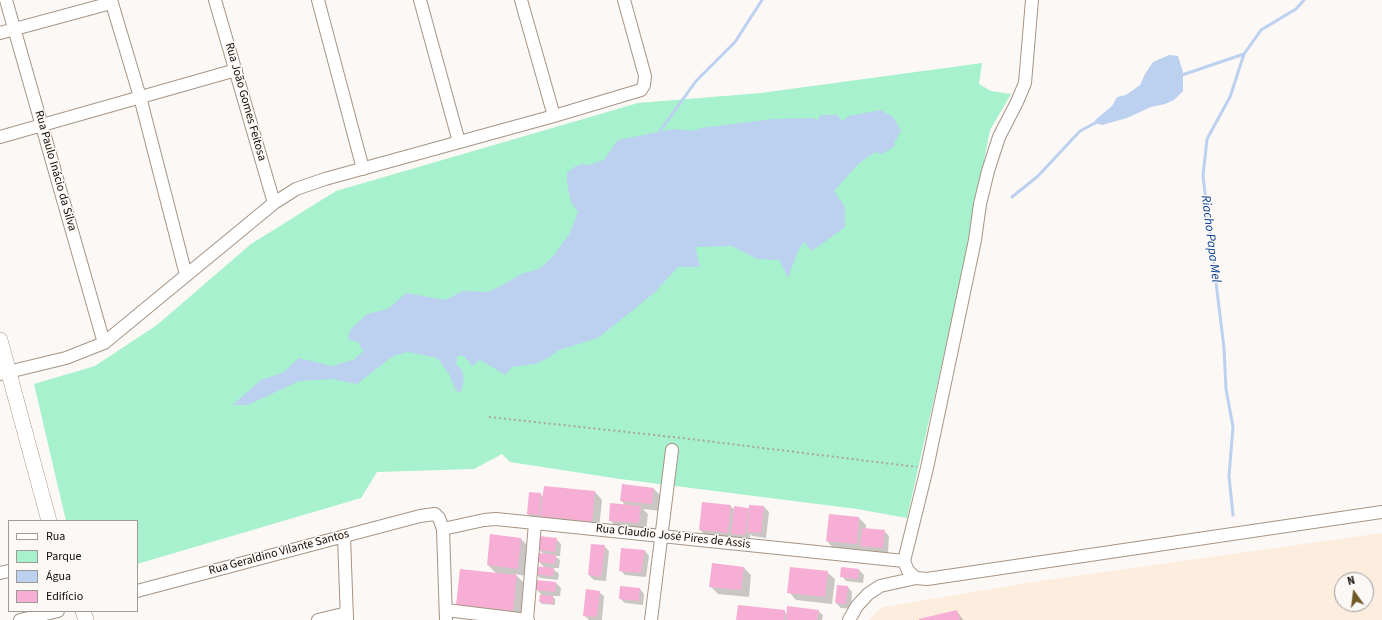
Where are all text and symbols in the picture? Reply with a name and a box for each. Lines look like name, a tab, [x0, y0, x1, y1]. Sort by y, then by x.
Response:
street label: Rua João Gomes Feitosa	[221, 41, 269, 163]
street label: Rua Paulo Inácio da Silva	[31, 109, 79, 233]
water label: Riacho Papa Mel	[1197, 194, 1223, 284]
legend	[8, 520, 138, 612]
street label: Rua Claudio José Pires de Assis	[595, 522, 751, 552]
street label: Rua Geraldino Vilante Santos	[207, 527, 351, 579]
text: Rua	[46, 528, 65, 545]
text: Parque	[46, 548, 82, 565]
text: Água	[46, 568, 71, 585]
north arrow	[1334, 572, 1374, 612]
text: N	[1346, 573, 1357, 589]
text: Edifício	[46, 588, 83, 605]

